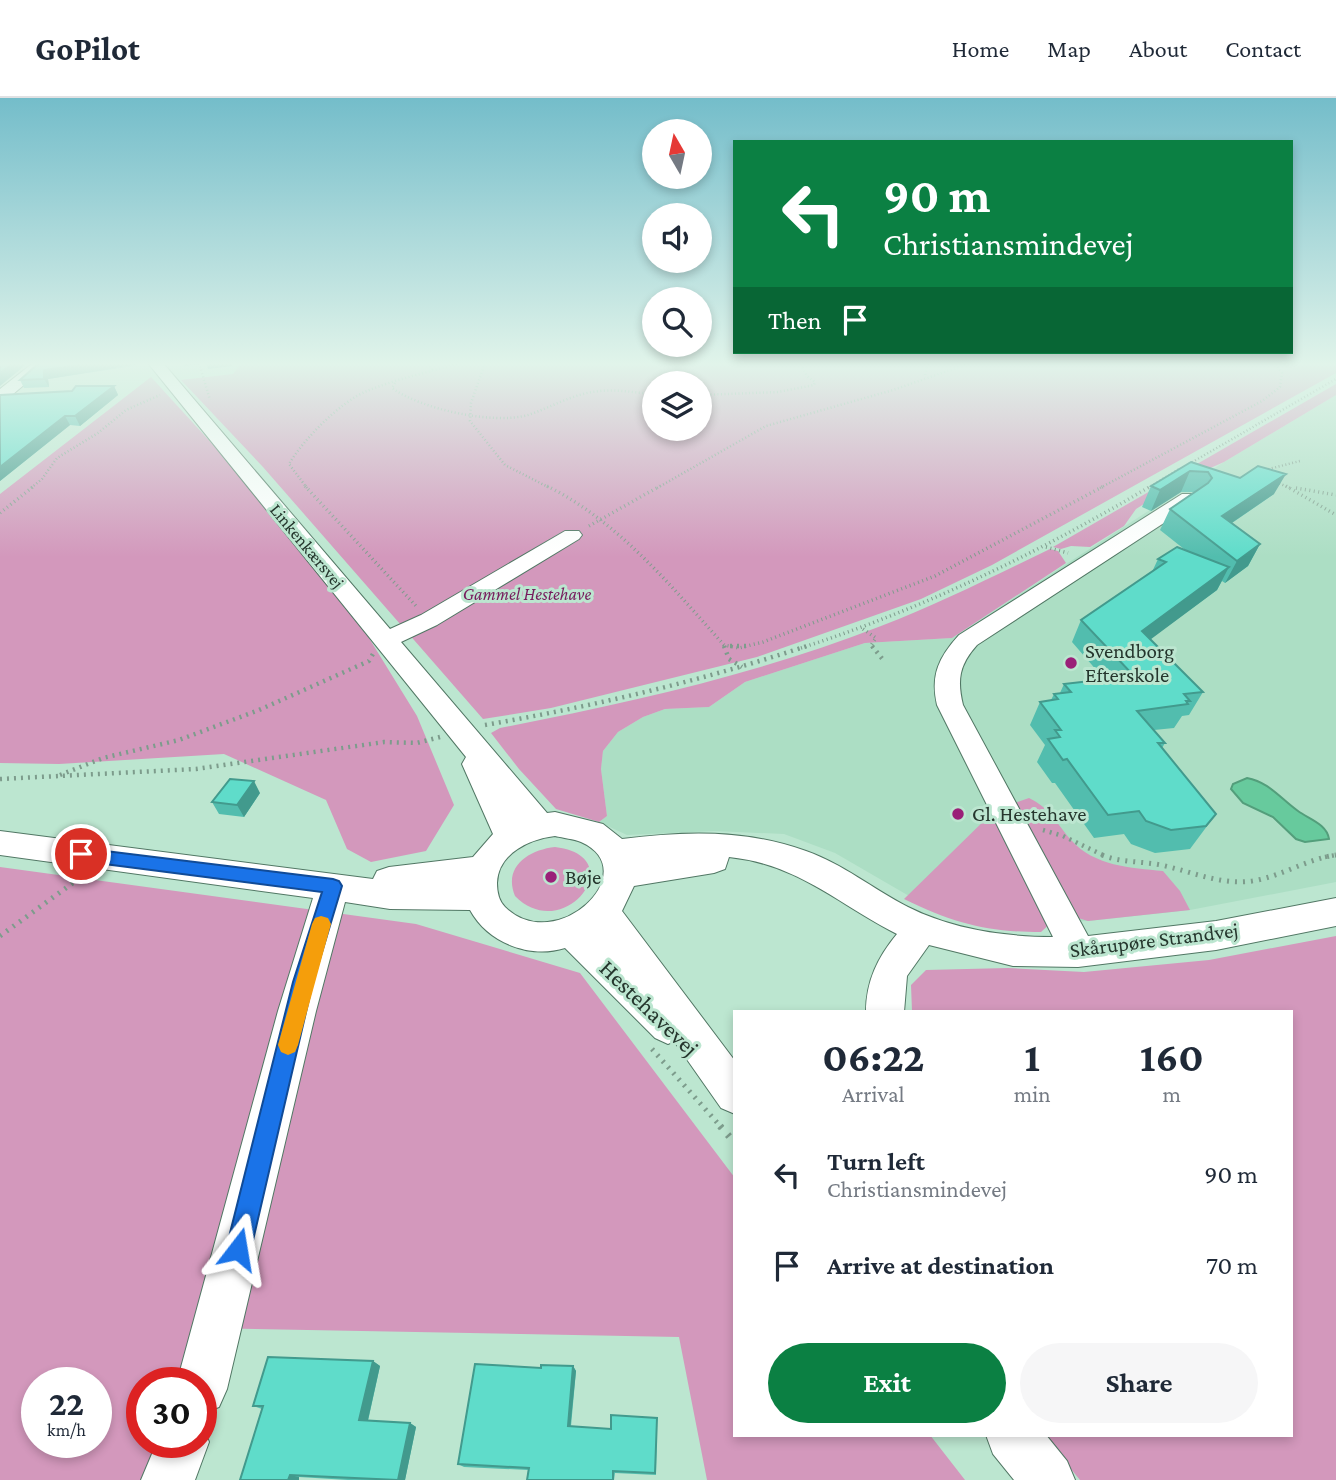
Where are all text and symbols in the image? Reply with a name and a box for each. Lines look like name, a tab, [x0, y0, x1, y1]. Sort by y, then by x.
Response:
text: GoPilot	[35, 30, 140, 67]
text: Home	[952, 35, 1009, 62]
text: Map	[1047, 35, 1091, 62]
text: About	[1129, 35, 1187, 62]
text: Contact	[1225, 35, 1301, 62]
north arrow	[642, 119, 712, 189]
map controls	[642, 119, 712, 441]
icon: left	[768, 168, 859, 259]
text: 90 m	[883, 168, 990, 223]
button: sound	[642, 203, 712, 273]
text: Christiansmindevej	[883, 226, 1133, 262]
button: search	[642, 287, 712, 357]
icon: arrive	[836, 301, 874, 339]
text: Then	[768, 306, 822, 335]
button: layers	[642, 371, 712, 441]
street label: Linkenkærsvej	[265, 500, 348, 593]
park label: Gammel Hestehave	[463, 584, 591, 604]
place label: Svendborg Efterskole	[1085, 639, 1174, 687]
marker: Svendborg Efterskole	[1063, 655, 1079, 671]
place label: Gl. Hestehave	[972, 802, 1086, 826]
marker: Gl. Hestehave	[950, 806, 966, 822]
pin	[51, 824, 111, 884]
icon: arrive	[62, 835, 100, 873]
place label: Bøje	[565, 865, 601, 889]
marker: Bøje	[543, 869, 559, 885]
street label: Skårupøre Strandvej	[1068, 918, 1240, 962]
street label: Hestehavevej	[594, 954, 704, 1061]
text: 06:22	[822, 1033, 925, 1080]
text: 1	[1024, 1033, 1040, 1080]
text: 160	[1140, 1033, 1204, 1080]
text: Arrival	[842, 1081, 905, 1107]
text: min	[1014, 1081, 1051, 1107]
text: m	[1163, 1081, 1181, 1107]
text: Turn left	[827, 1147, 925, 1176]
icon: left	[768, 1156, 806, 1194]
text: 90 m	[1204, 1160, 1258, 1189]
text: Christiansmindevej	[827, 1176, 1007, 1202]
position arrow	[201, 1212, 275, 1286]
icon: arrive	[768, 1247, 806, 1285]
text: Arrive at destination	[827, 1251, 1054, 1280]
text: 70 m	[1206, 1251, 1258, 1280]
button: Exit	[768, 1343, 1006, 1423]
button: Share	[1020, 1343, 1258, 1423]
speed limit sign: 30	[126, 1367, 217, 1458]
text: 22	[49, 1384, 84, 1423]
text: km/h	[47, 1420, 86, 1440]

